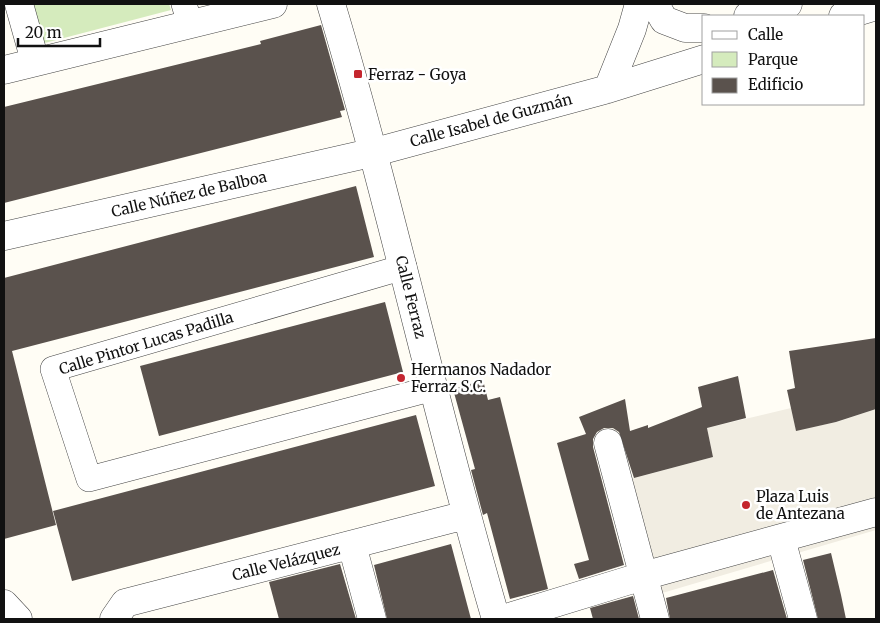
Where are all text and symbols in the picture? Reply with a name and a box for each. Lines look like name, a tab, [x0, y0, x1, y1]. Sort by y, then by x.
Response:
scale bar	[18, 15, 100, 47]
legend	[702, 15, 865, 105]
text: 20 m	[25, 23, 62, 42]
text: Calle	[748, 25, 783, 44]
text: Parque	[748, 50, 798, 69]
place label: Ferraz - Goya	[368, 65, 466, 84]
marker: Ferraz - Goya	[352, 68, 364, 80]
text: Edificio	[748, 75, 804, 94]
street label: Calle Isabel de Guzmán	[408, 89, 574, 151]
street label: Calle Núñez de Balboa	[109, 167, 269, 221]
street label: Calle Ferraz	[392, 254, 430, 340]
street label: Calle Pintor Lucas Padilla	[57, 307, 235, 379]
place label: Hermanos Nadador Ferraz S.C.	[411, 360, 552, 396]
marker: Hermanos Nadador Ferraz S.C.	[395, 372, 407, 384]
place label: Plaza Luis de Antezana	[756, 487, 845, 523]
marker: Plaza Luis de Antezana	[740, 499, 752, 511]
street label: Calle Velázquez	[230, 539, 342, 585]

